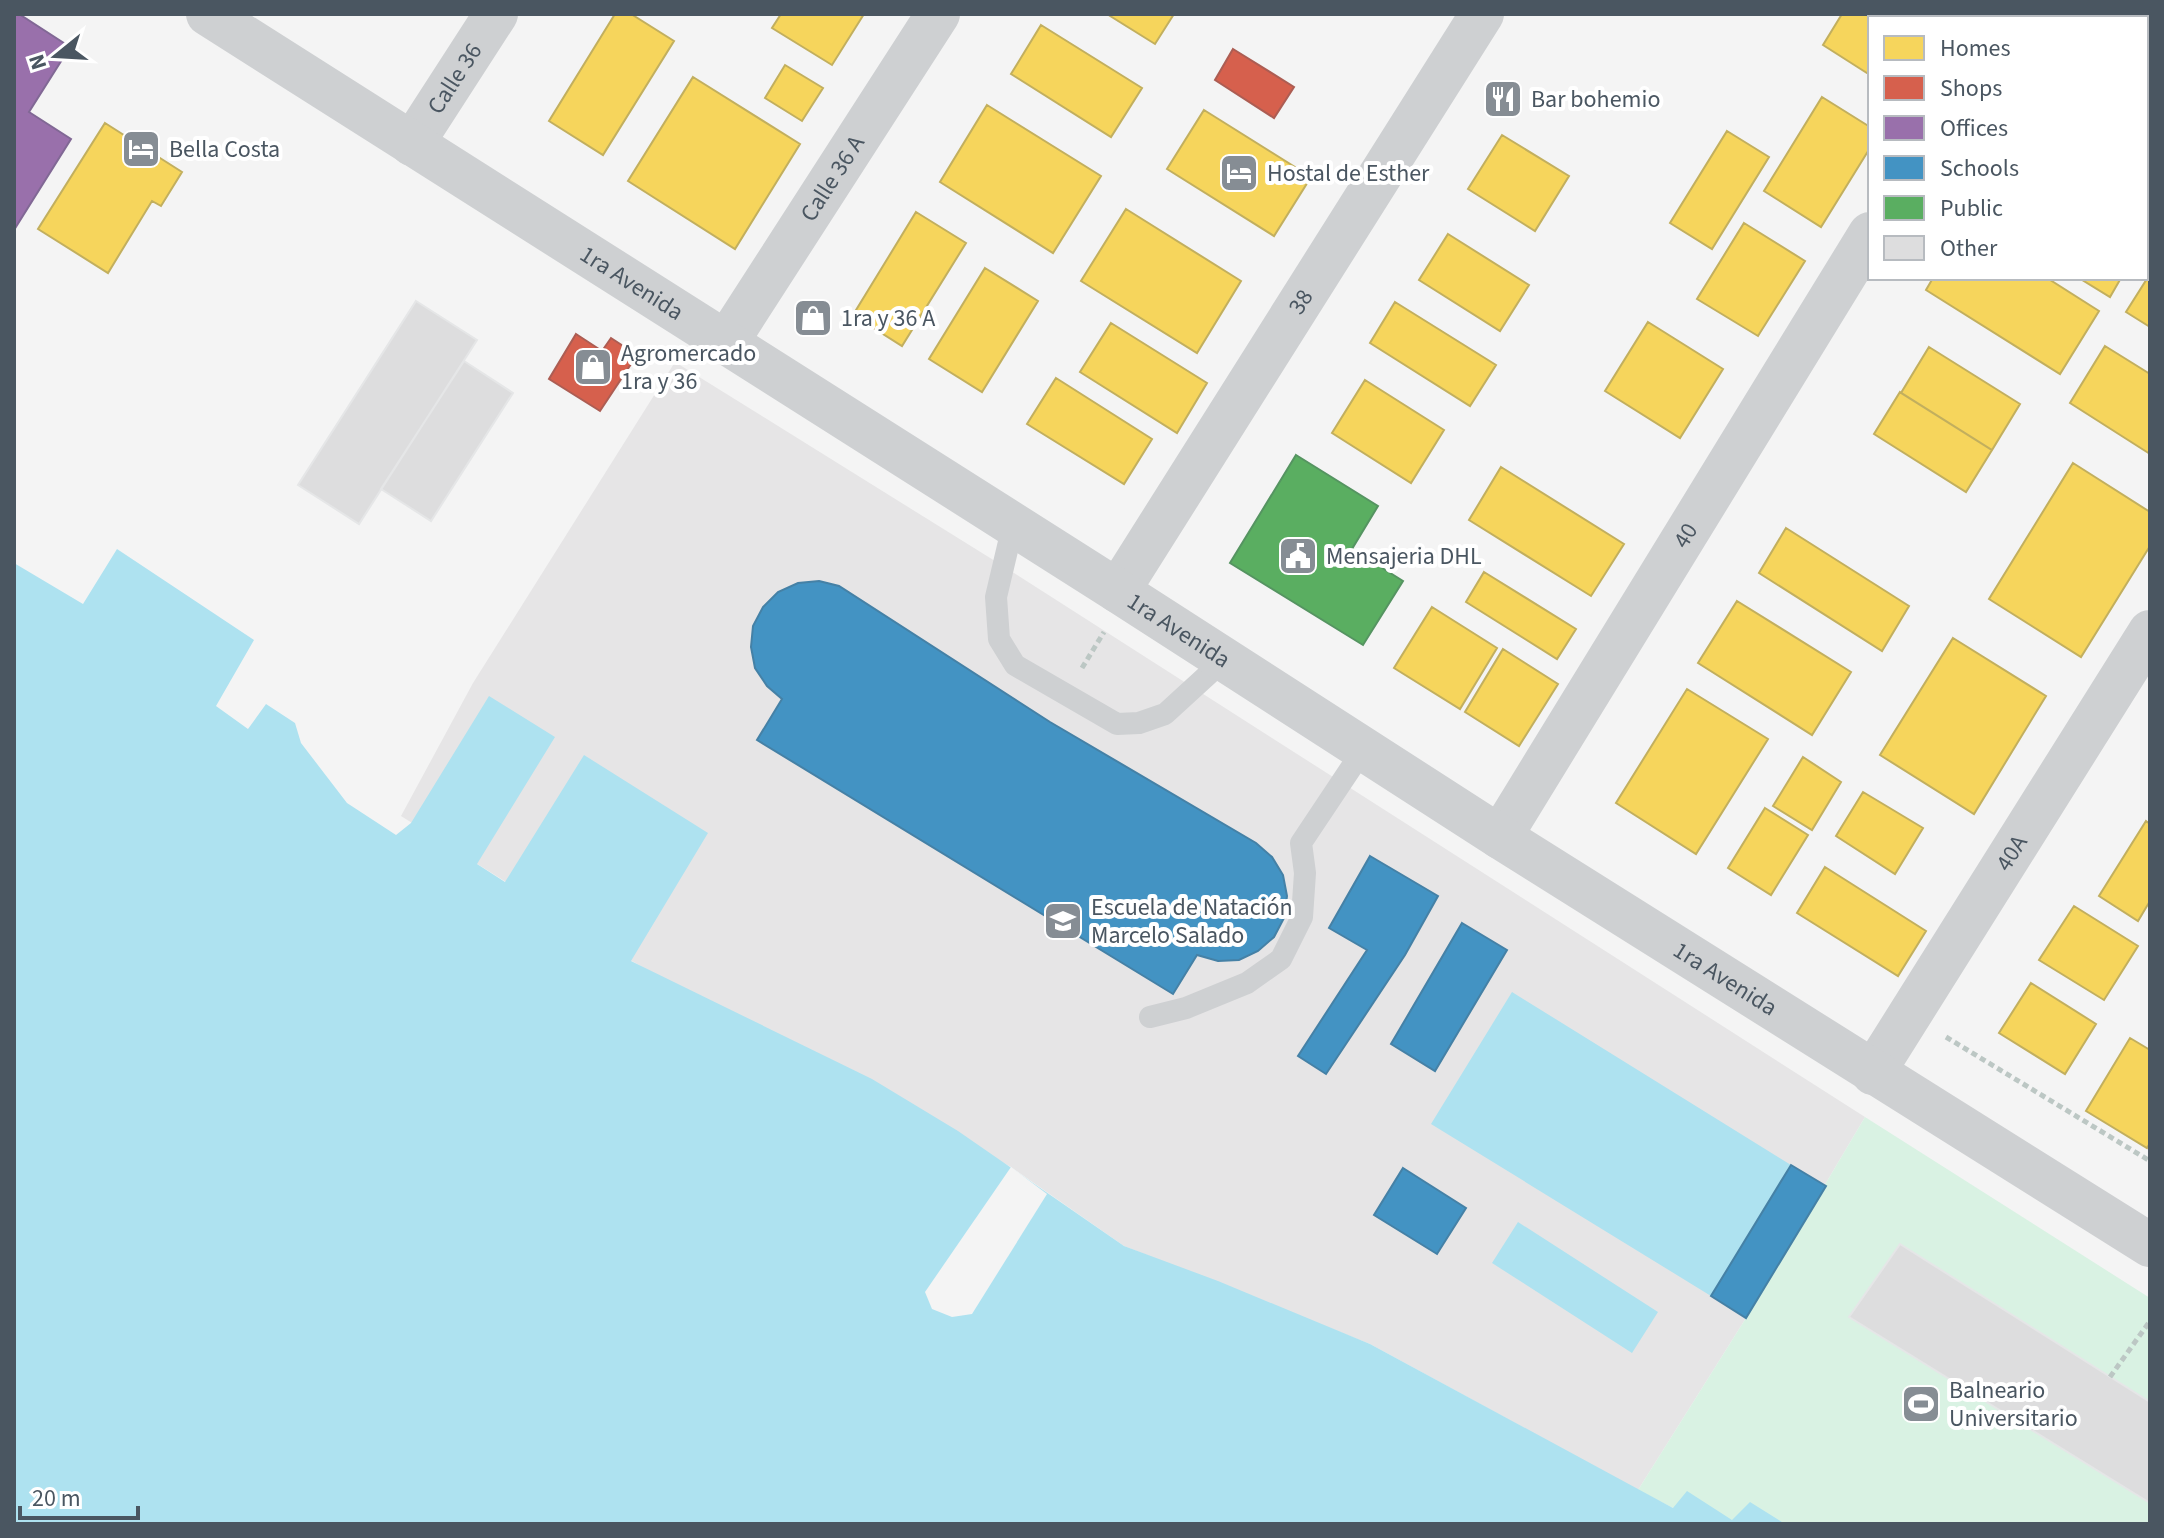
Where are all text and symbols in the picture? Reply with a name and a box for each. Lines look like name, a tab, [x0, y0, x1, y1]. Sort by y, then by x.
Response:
north arrow	[16, 16, 96, 96]
legend	[1868, 16, 2148, 280]
text: Homes	[1940, 31, 2011, 66]
street label: Calle 36	[419, 36, 491, 121]
text: N	[20, 50, 55, 74]
text: Shops	[1940, 71, 2002, 106]
restaurant icon: Bar bohemio	[1482, 78, 1524, 120]
place label: Bar bohemio	[1531, 82, 1660, 117]
text: Offices	[1940, 111, 2008, 146]
hotel icon: Bella Costa	[120, 128, 162, 170]
street label: Calle 36 A	[792, 128, 873, 229]
place label: Bella Costa	[169, 132, 280, 167]
text: Schools	[1940, 151, 2019, 186]
hotel icon: Hostal de Esther	[1218, 152, 1260, 194]
place label: Hostal de Esther	[1267, 156, 1430, 191]
text: Public	[1940, 191, 2003, 226]
text: Other	[1940, 231, 1998, 266]
street label: 1ra Avenida	[573, 237, 690, 329]
street label: 38	[1280, 283, 1322, 321]
shop icon: 1ra y 36 A	[792, 297, 834, 339]
place label: 1ra y 36 A	[841, 301, 935, 336]
place label: Agromercado 1ra y 36	[621, 336, 756, 399]
shop icon: Agromercado 1ra y 36	[572, 346, 614, 388]
street label: 40	[1664, 516, 1707, 555]
public building icon: Mensajeria DHL	[1277, 535, 1319, 577]
place label: Mensajeria DHL	[1326, 539, 1482, 574]
street label: 1ra Avenida	[1120, 584, 1237, 677]
street label: 40A	[1987, 828, 2036, 878]
place label: Escuela de Natación Marcelo Salado	[1091, 890, 1293, 953]
school or university icon: Escuela de Natación Marcelo Salado	[1042, 900, 1084, 942]
street label: 1ra Avenida	[1666, 933, 1784, 1025]
place label: Balneario Universitario	[1949, 1373, 2078, 1436]
sports icon: Balneario Universitario	[1900, 1383, 1942, 1425]
scale bar	[20, 1470, 138, 1520]
text: 20 m	[32, 1481, 81, 1516]

